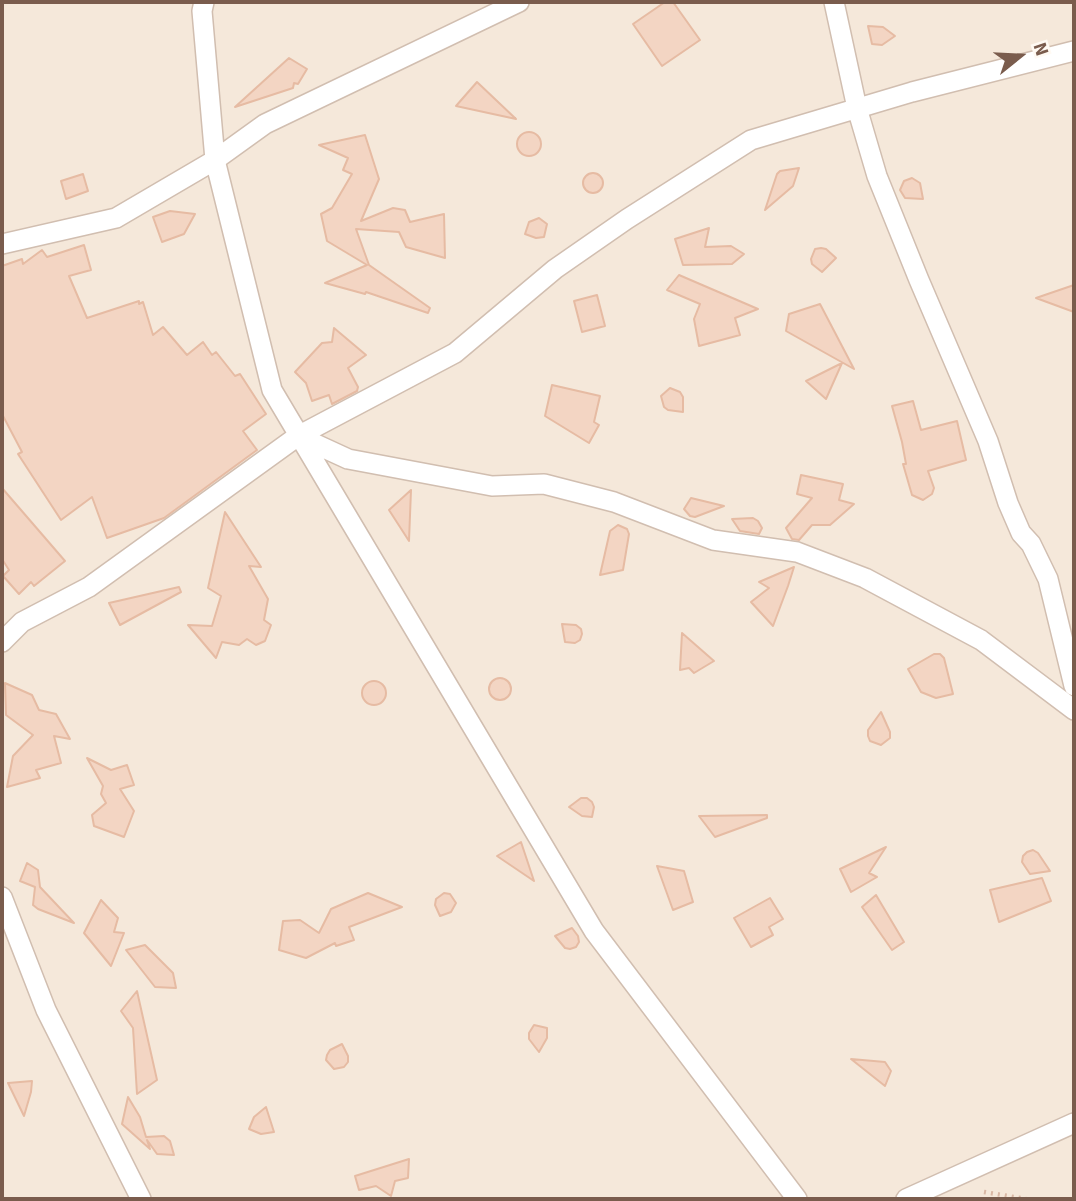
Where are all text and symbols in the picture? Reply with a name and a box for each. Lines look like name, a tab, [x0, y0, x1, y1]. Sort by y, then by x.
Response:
north arrow	[985, 21, 1055, 91]
text: N	[1026, 39, 1055, 60]

